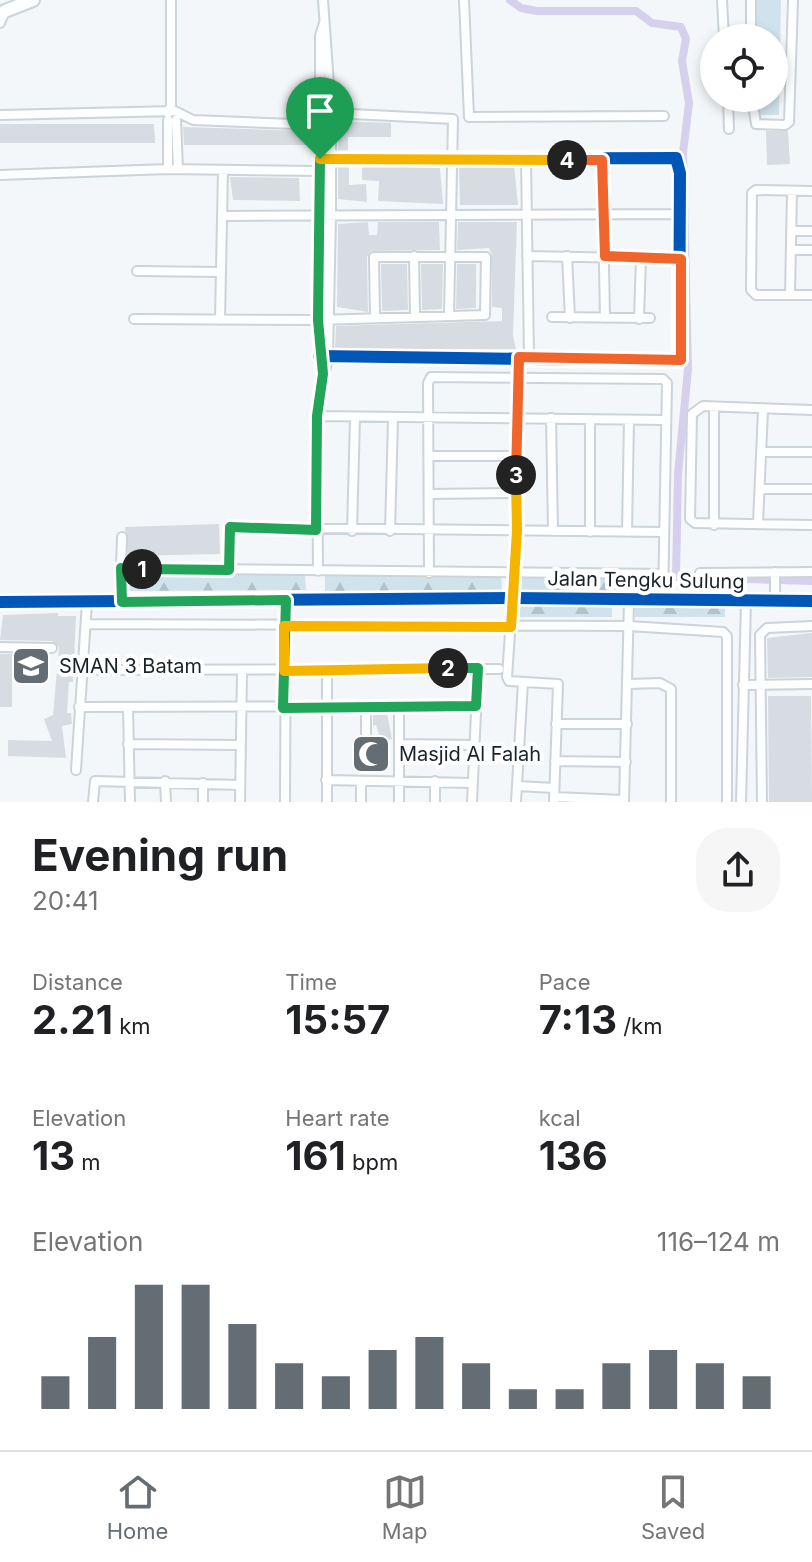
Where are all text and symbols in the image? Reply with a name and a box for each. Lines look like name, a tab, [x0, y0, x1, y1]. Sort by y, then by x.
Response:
map controls	[700, 24, 788, 112]
button: locate	[700, 24, 788, 112]
pin	[286, 77, 354, 159]
icon: arrive	[298, 89, 342, 133]
pin: 4	[547, 140, 587, 180]
text: 4	[560, 147, 574, 173]
pin: 3	[496, 455, 536, 495]
text: 3	[509, 462, 523, 488]
pin: 1	[122, 549, 162, 589]
text: 1	[137, 556, 147, 582]
street label: Jalan Tengku Sulung	[547, 566, 745, 594]
school or university icon: SMAN 3 Batam	[10, 645, 52, 687]
pin: 2	[428, 648, 468, 688]
place label: SMAN 3 Batam	[59, 654, 202, 678]
text: 2	[441, 655, 455, 681]
mosque icon: Masjid Al Falah	[350, 733, 392, 775]
place label: Masjid Al Falah	[399, 742, 541, 766]
text: Evening run	[32, 828, 288, 882]
button: share	[696, 828, 780, 912]
text: 20:41	[32, 885, 99, 916]
text: Distance	[32, 969, 123, 995]
text: Time	[285, 969, 337, 995]
text: Pace	[539, 969, 590, 995]
text: 2.21	[32, 995, 113, 1044]
text: 15:57	[285, 995, 390, 1044]
text: 7:13	[539, 995, 617, 1044]
text: km	[113, 1013, 151, 1039]
text: /km	[617, 1013, 662, 1039]
text: Elevation	[32, 1105, 126, 1131]
text: Heart rate	[285, 1105, 390, 1131]
text: kcal	[539, 1105, 581, 1131]
text: 13	[32, 1131, 75, 1180]
text: 161	[285, 1131, 346, 1180]
text: 136	[539, 1131, 608, 1180]
text: m	[75, 1149, 101, 1175]
text: bpm	[346, 1149, 398, 1175]
text: Elevation	[32, 1226, 143, 1257]
text: 116–124 m	[657, 1226, 780, 1257]
tab: Home	[107, 1470, 168, 1544]
tab: Map	[382, 1470, 427, 1544]
tab: Saved	[641, 1470, 705, 1544]

